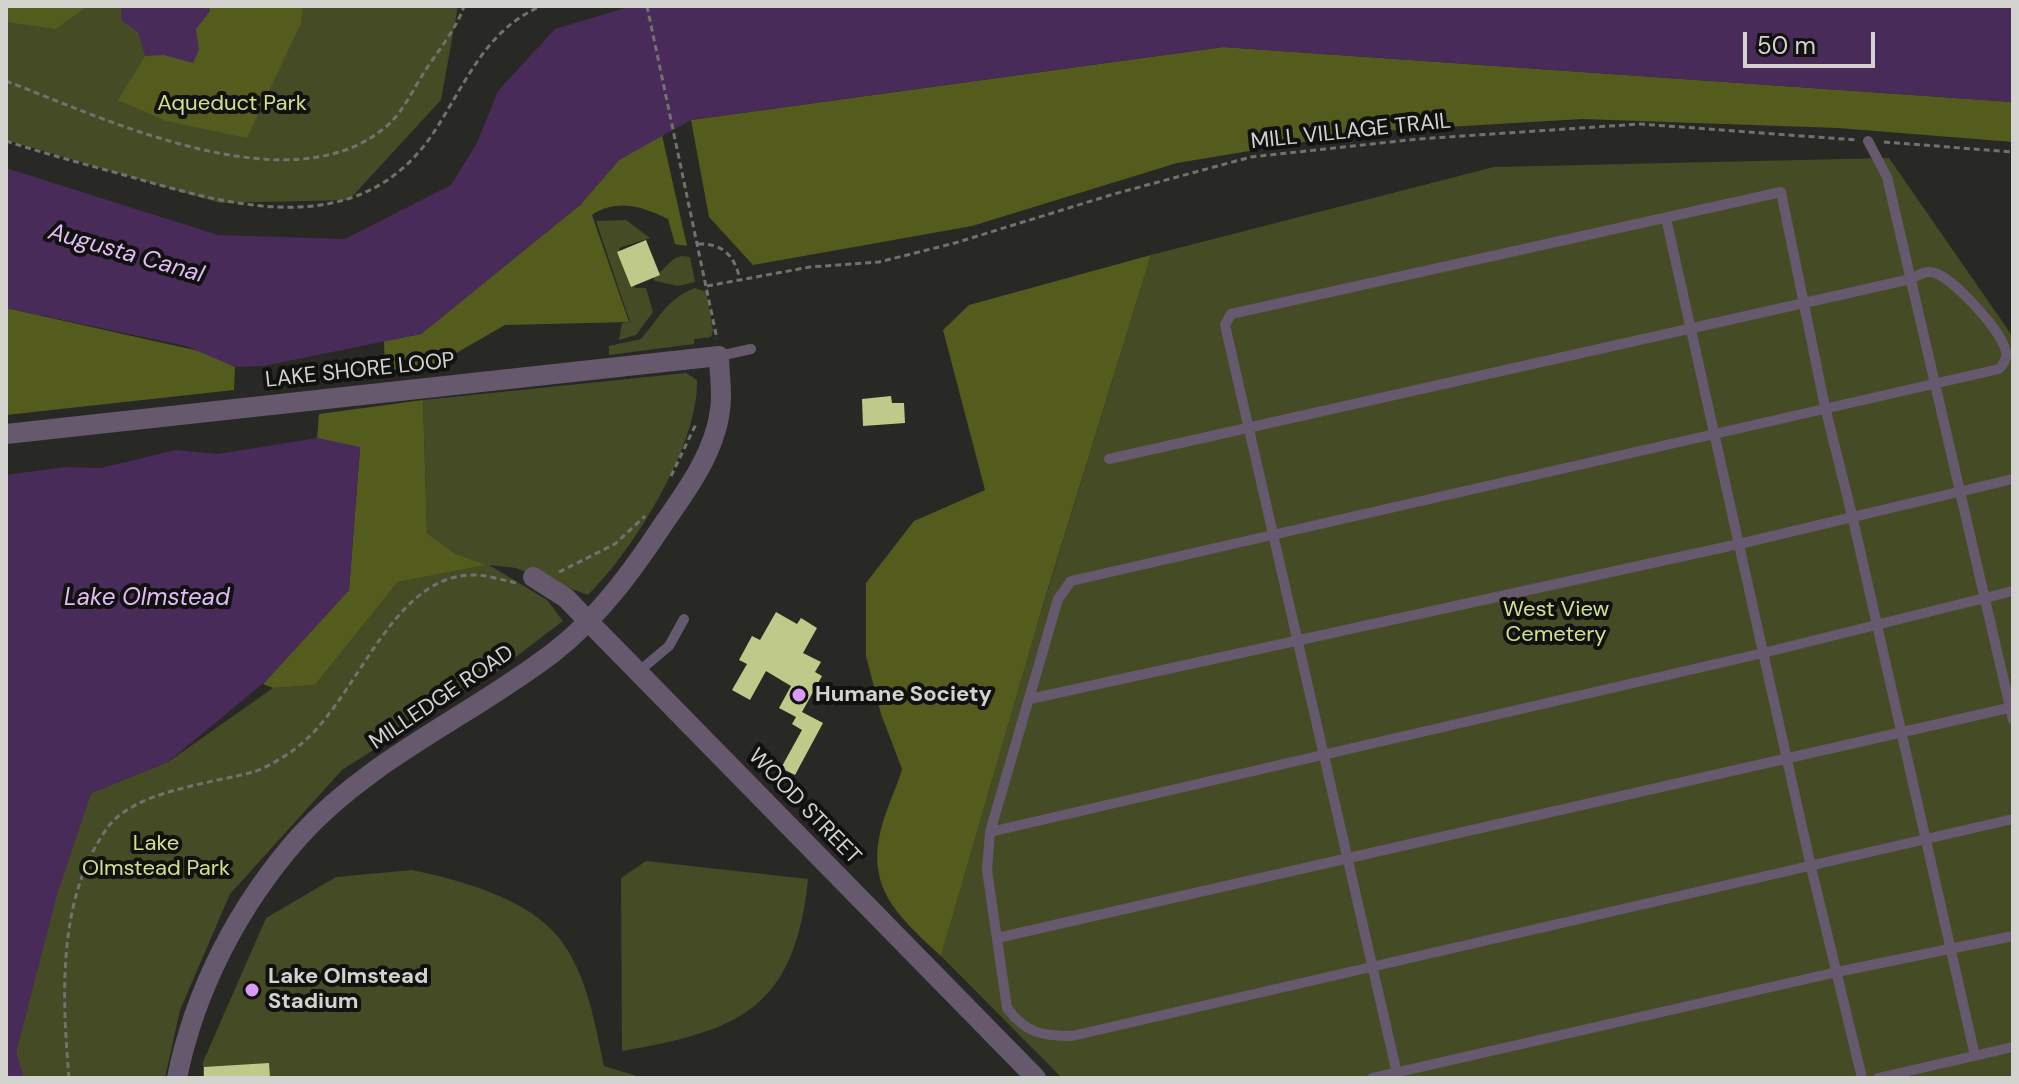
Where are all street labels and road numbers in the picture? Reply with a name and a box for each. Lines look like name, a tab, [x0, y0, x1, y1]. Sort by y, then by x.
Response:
street label: MILL VILLAGE TRAIL	[1250, 108, 1452, 156]
street label: LAKE SHORE LOOP	[264, 348, 456, 394]
street label: MILLEDGE ROAD	[365, 640, 519, 756]
street label: WOOD STREET	[742, 744, 866, 870]

